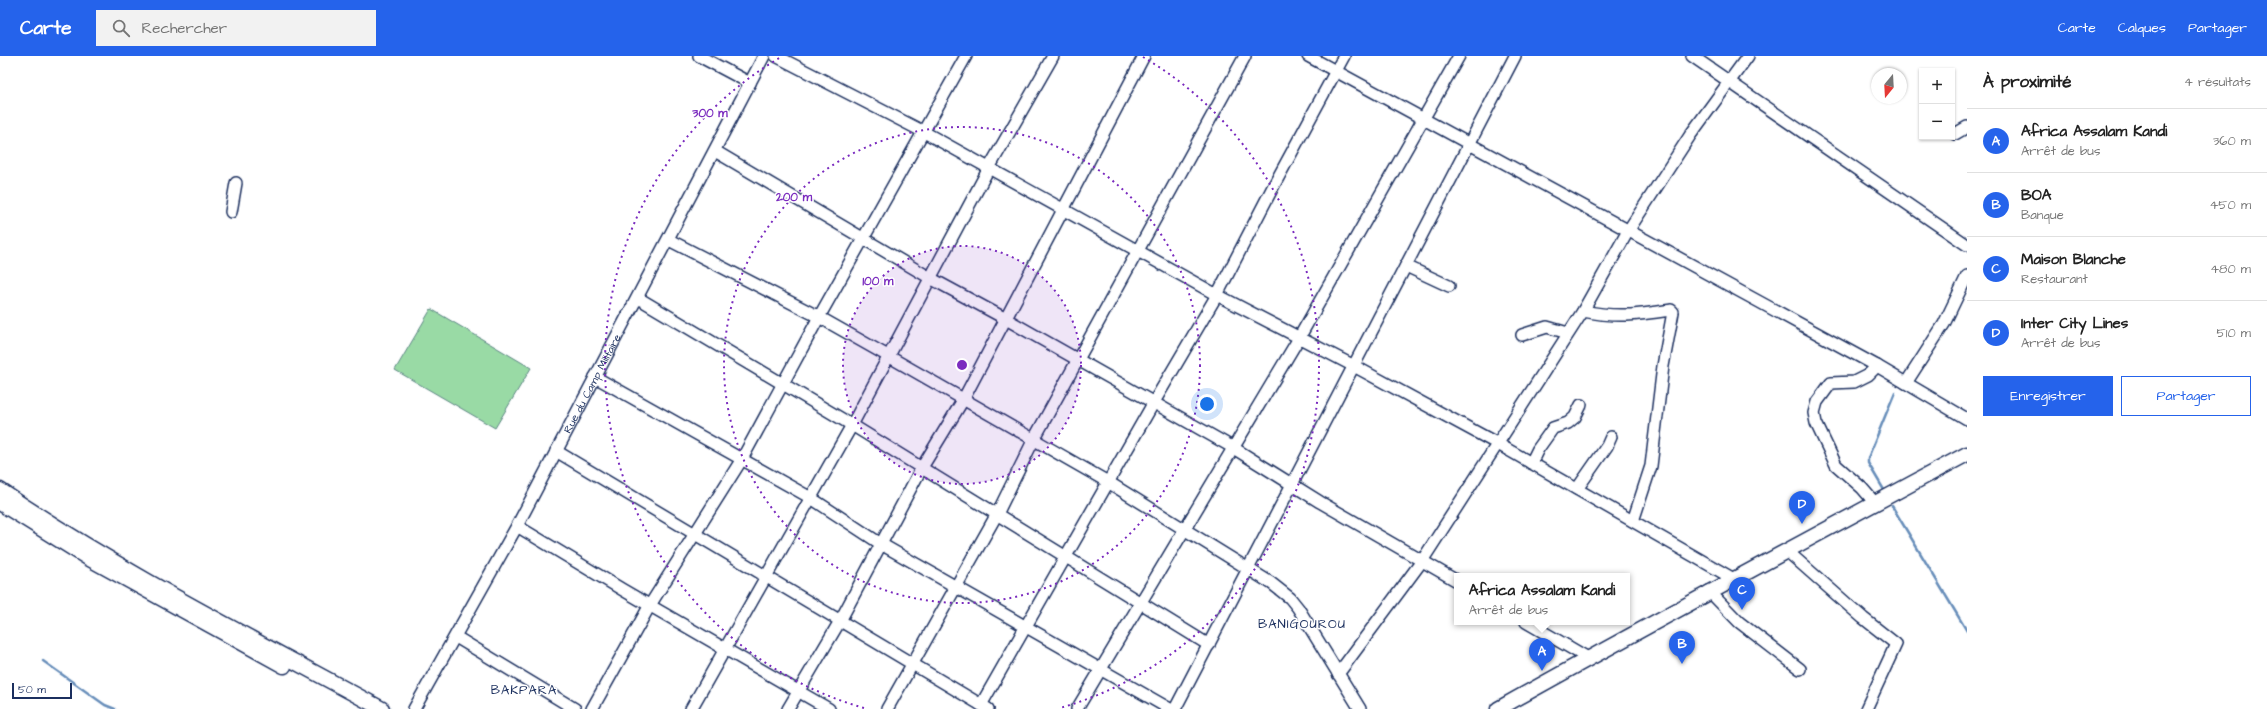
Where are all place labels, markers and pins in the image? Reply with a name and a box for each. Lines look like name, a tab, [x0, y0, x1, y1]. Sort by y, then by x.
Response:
centre of rings	[955, 358, 969, 372]
pin: D	[1789, 491, 1815, 524]
pin: C	[1729, 577, 1755, 610]
pin: B	[1669, 631, 1695, 664]
pin: A	[1529, 638, 1555, 671]

